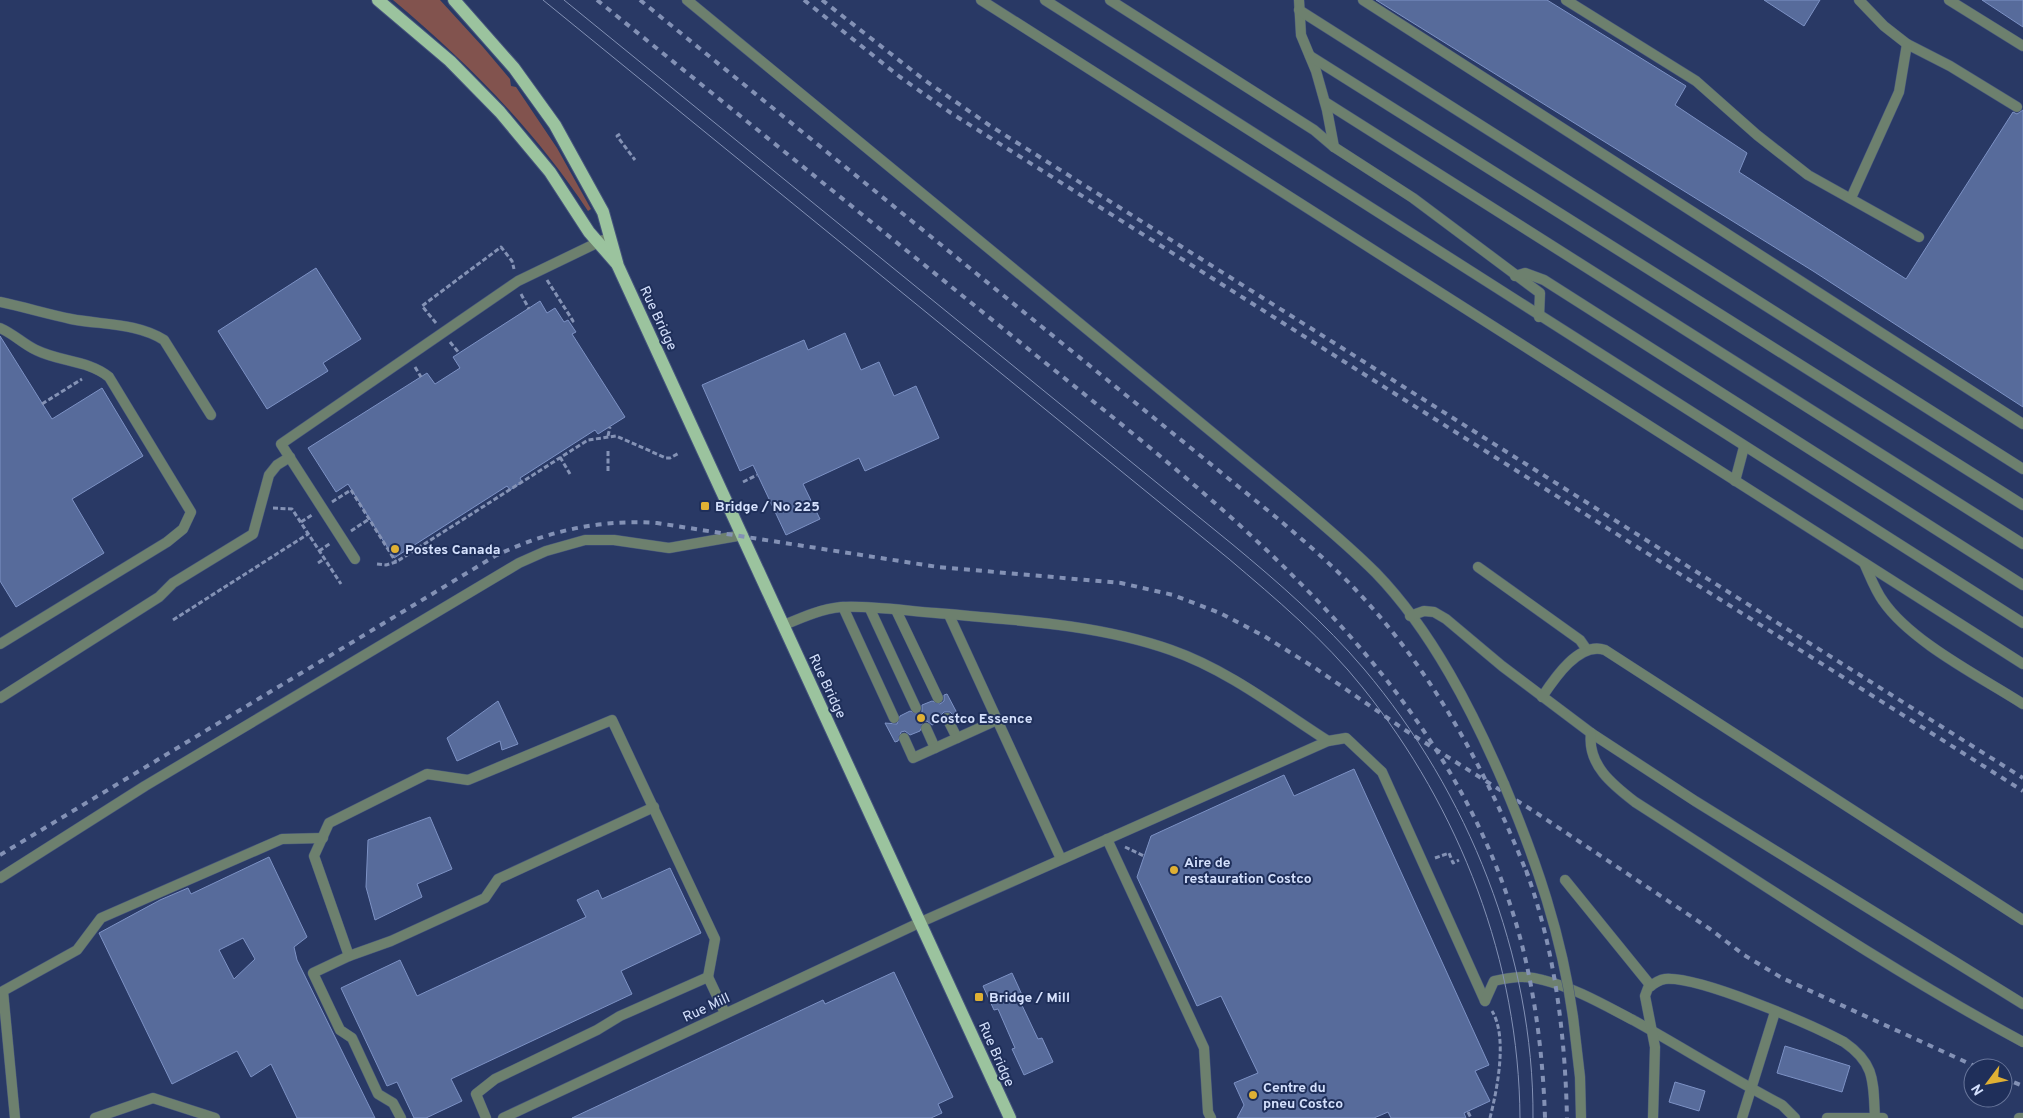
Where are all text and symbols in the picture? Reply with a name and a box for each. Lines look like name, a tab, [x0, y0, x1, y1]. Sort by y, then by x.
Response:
street label: Rue Bridge	[635, 284, 680, 354]
place label: Bridge / No 225	[715, 499, 820, 516]
marker: Bridge / No 225	[699, 500, 711, 512]
place label: Postes Canada	[405, 542, 501, 559]
marker: Postes Canada	[389, 543, 401, 555]
street label: Rue Bridge	[804, 652, 849, 722]
place label: Costco Essence	[931, 711, 1033, 728]
marker: Costco Essence	[915, 712, 927, 724]
place label: Aire de restauration Costco	[1184, 855, 1312, 888]
marker: Aire de restauration Costco	[1168, 864, 1180, 876]
street label: Rue Mill	[680, 990, 733, 1027]
place label: Bridge / Mill	[989, 990, 1070, 1007]
marker: Bridge / Mill	[973, 991, 985, 1003]
street label: Rue Bridge	[974, 1020, 1017, 1090]
north arrow	[1963, 1058, 2013, 1108]
place label: Centre du pneu Costco	[1263, 1080, 1343, 1113]
text: N	[1968, 1080, 1988, 1098]
marker: Centre du pneu Costco	[1247, 1089, 1259, 1101]

